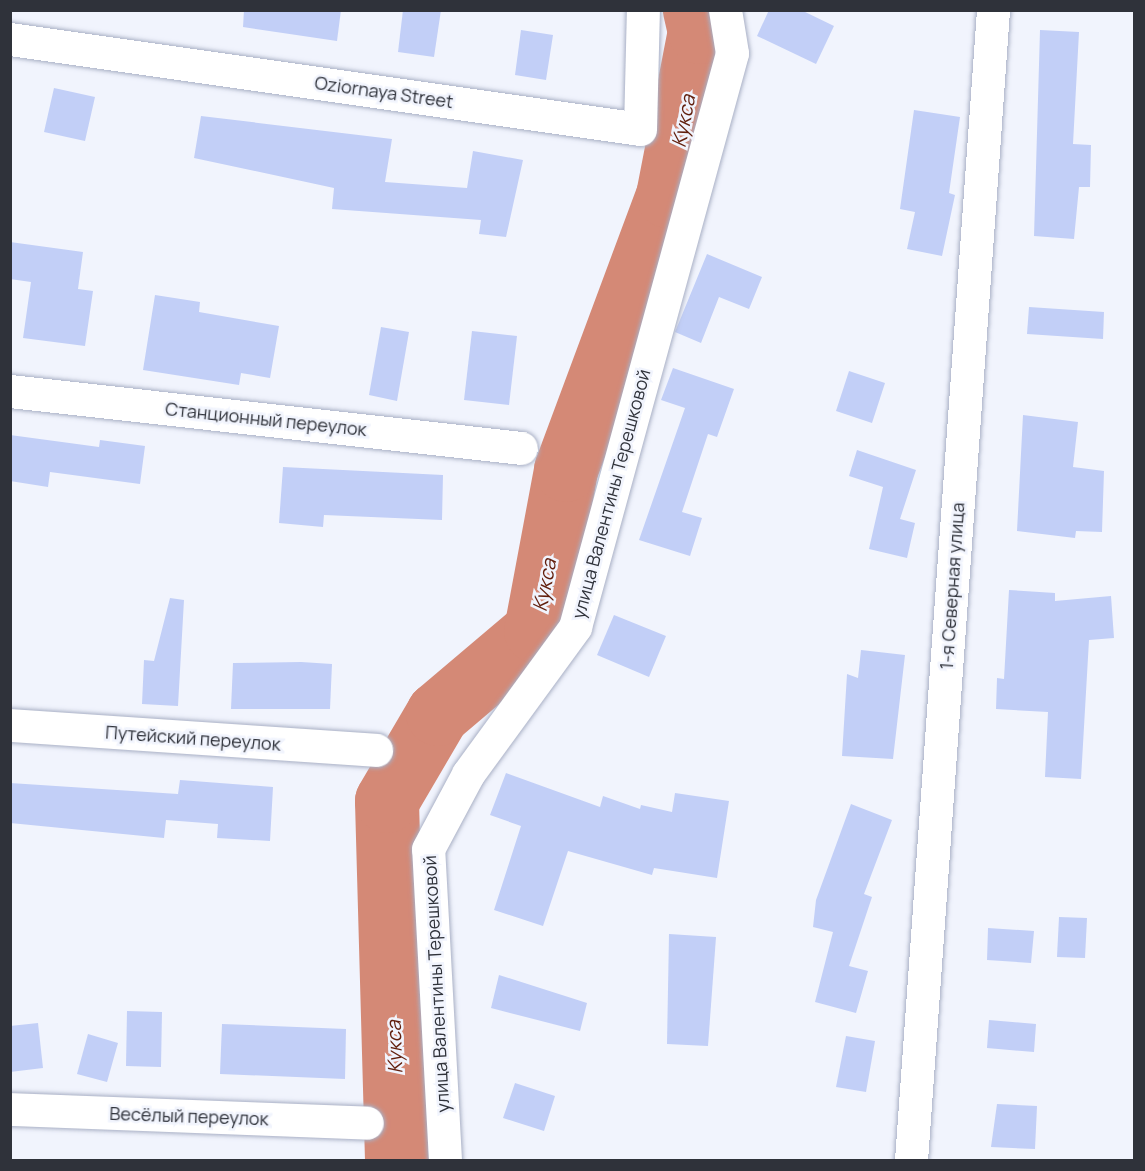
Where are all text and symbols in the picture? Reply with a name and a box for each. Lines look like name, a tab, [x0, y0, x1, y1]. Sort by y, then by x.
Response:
street label: Oziornaya Street	[313, 72, 455, 112]
water label: Кукса	[666, 93, 700, 149]
street label: улица Валентины Терешковой	[567, 367, 655, 621]
street label: Станционный переулок	[164, 398, 368, 440]
street label: 1-я Северная улица	[935, 502, 969, 670]
water label: Кукса	[527, 557, 561, 613]
street label: Путейский переулок	[105, 721, 281, 755]
street label: улица Валентины Терешковой	[418, 855, 454, 1113]
water label: Кукса	[381, 1020, 407, 1074]
street label: Весёлый переулок	[109, 1102, 269, 1130]

